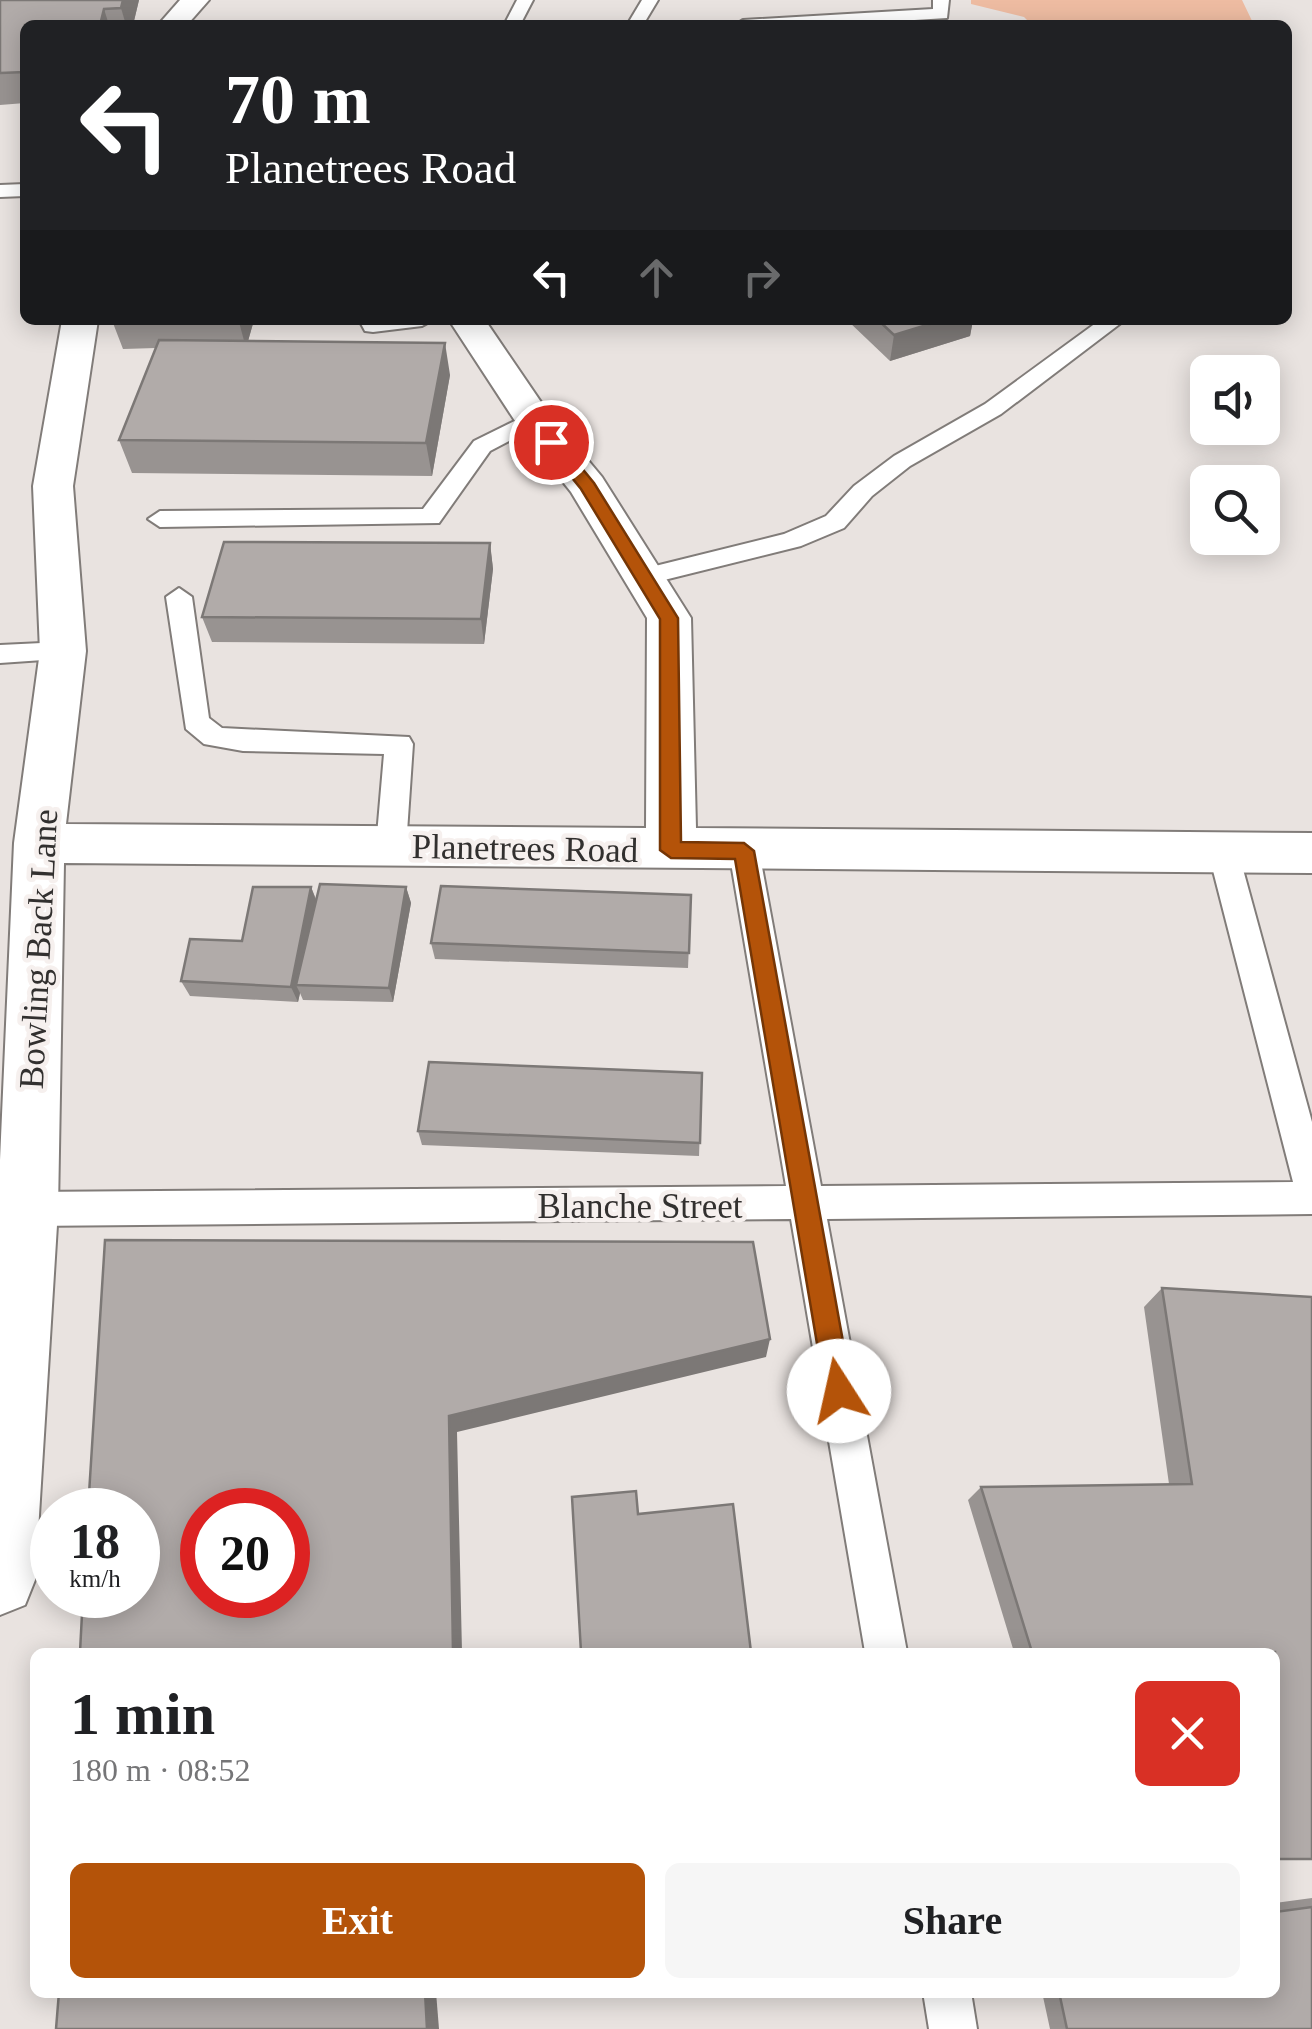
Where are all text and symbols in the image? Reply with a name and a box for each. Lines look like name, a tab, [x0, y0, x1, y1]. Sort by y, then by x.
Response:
icon: left	[60, 60, 190, 190]
text: 70 m	[225, 61, 371, 138]
text: Planetrees Road	[225, 143, 516, 193]
icon: left	[524, 250, 579, 305]
icon: ahead	[629, 250, 684, 305]
icon: right	[734, 250, 789, 305]
map controls	[1190, 355, 1280, 555]
button: sound	[1190, 355, 1280, 445]
pin	[509, 400, 594, 485]
icon: arrive	[524, 415, 579, 470]
button: search	[1190, 465, 1280, 555]
street label: Bowling Back Lane	[12, 808, 65, 1090]
street label: Planetrees Road	[411, 827, 639, 870]
street label: Blanche Street	[537, 1187, 743, 1226]
position arrow	[787, 1339, 891, 1443]
speed limit sign: 20	[180, 1488, 310, 1618]
text: 18	[70, 1513, 120, 1569]
text: km/h	[69, 1565, 121, 1592]
text: 1 min	[70, 1681, 215, 1747]
button: close	[1135, 1681, 1240, 1786]
text: 180 m · 08:52	[70, 1752, 250, 1788]
button: Exit	[70, 1863, 645, 1978]
button: Share	[665, 1863, 1240, 1978]

